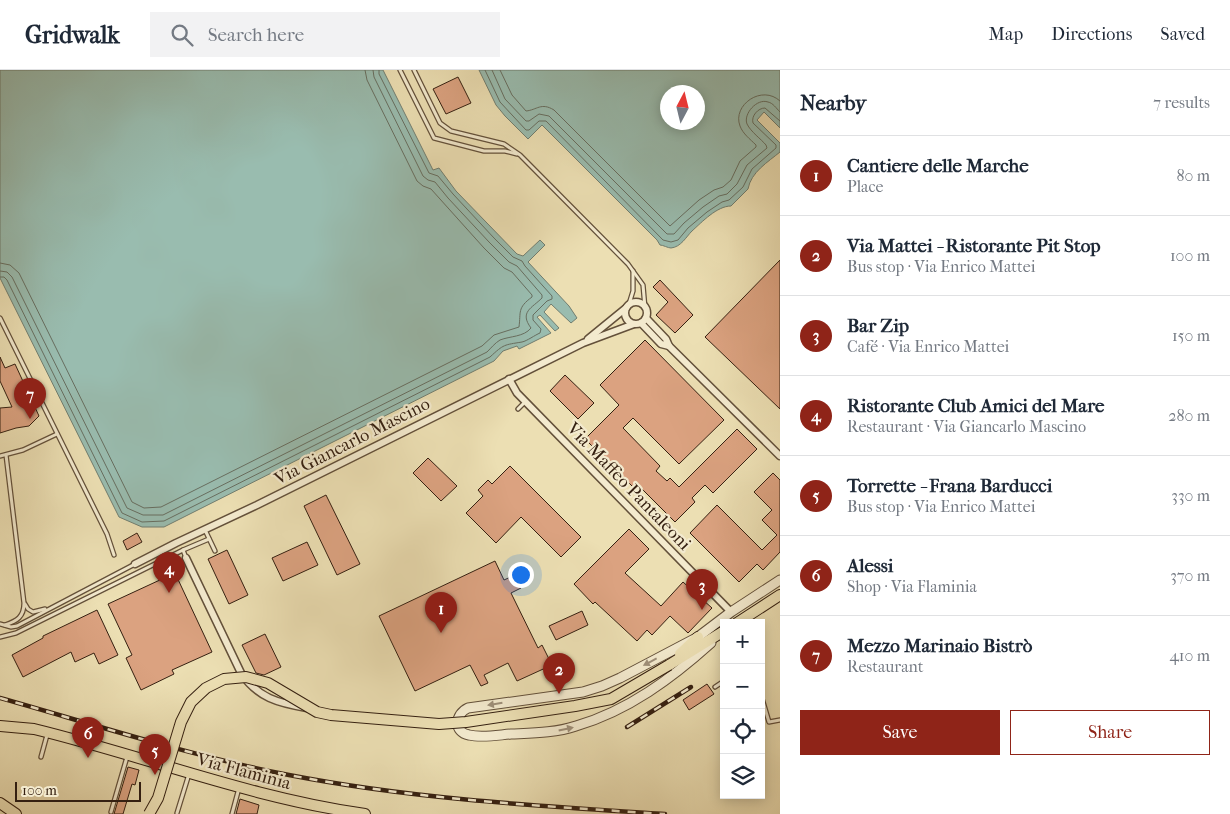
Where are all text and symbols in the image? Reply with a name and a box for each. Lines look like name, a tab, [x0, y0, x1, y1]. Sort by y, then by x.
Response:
search box	[150, 12, 500, 57]
text: Gridwalk	[25, 21, 120, 49]
icon: search	[168, 21, 196, 49]
text: Search here	[208, 24, 304, 46]
text: Map	[989, 24, 1023, 45]
text: Directions	[1051, 24, 1132, 45]
text: Saved	[1160, 24, 1205, 45]
north arrow	[660, 85, 705, 130]
text: Nearby	[800, 91, 866, 115]
text: 7 results	[1153, 93, 1210, 112]
text: Cantiere delle Marche	[847, 155, 1029, 177]
text: 1	[813, 166, 819, 185]
text: 80 m	[1176, 166, 1210, 185]
text: Place	[847, 177, 883, 196]
text: Via Mattei - Ristorante Pit Stop	[847, 235, 1101, 257]
text: 2	[812, 246, 820, 265]
text: 100 m	[1170, 246, 1210, 265]
text: Bus stop · Via Enrico Mattei	[847, 257, 1035, 276]
text: Bar Zip	[847, 315, 909, 337]
text: 3	[813, 326, 819, 345]
text: 150 m	[1172, 326, 1210, 345]
text: Café · Via Enrico Mattei	[847, 337, 1009, 356]
pin: 7	[14, 378, 46, 419]
street label: Via Giancarlo Mascino	[270, 393, 434, 490]
text: Ristorante Club Amici del Mare	[847, 395, 1105, 417]
text: 4	[811, 406, 821, 425]
text: 280 m	[1168, 406, 1210, 425]
text: Restaurant · Via Giancarlo Mascino	[847, 417, 1086, 436]
street label: Via Maffeo Pantaleoni	[562, 418, 695, 555]
text: Torrette - Frana Barducci	[847, 475, 1052, 497]
text: 5	[813, 486, 819, 505]
text: 330 m	[1171, 486, 1210, 505]
text: Bus stop · Via Enrico Mattei	[847, 497, 1035, 516]
pin: 4	[153, 552, 185, 593]
text: Alessi	[847, 555, 893, 577]
your location	[508, 562, 534, 588]
text: 6	[812, 566, 820, 585]
text: 370 m	[1170, 566, 1210, 585]
pin: 3	[686, 569, 718, 610]
text: Shop · Via Flaminia	[847, 577, 977, 596]
pin: 1	[425, 592, 457, 633]
map controls	[720, 619, 765, 799]
button: +	[720, 619, 765, 664]
text: Mezzo Marinaio Bistrò	[847, 635, 1032, 657]
text: 7	[812, 646, 820, 665]
text: 410 m	[1169, 646, 1210, 665]
pin: 2	[543, 653, 575, 694]
text: Restaurant	[847, 657, 923, 676]
one-way arrow	[643, 658, 657, 666]
button: −	[720, 664, 765, 709]
one-way arrow	[487, 700, 503, 708]
button: locate	[720, 709, 765, 754]
button: Save	[800, 710, 1000, 755]
button: Share	[1010, 710, 1210, 755]
pin: 6	[72, 717, 104, 758]
one-way arrow	[558, 724, 574, 732]
pin: 5	[139, 734, 171, 775]
street label: Via Flaminia	[193, 749, 294, 794]
button: layers	[720, 754, 765, 799]
scale bar	[15, 779, 141, 802]
text: 100 m	[22, 782, 57, 799]

